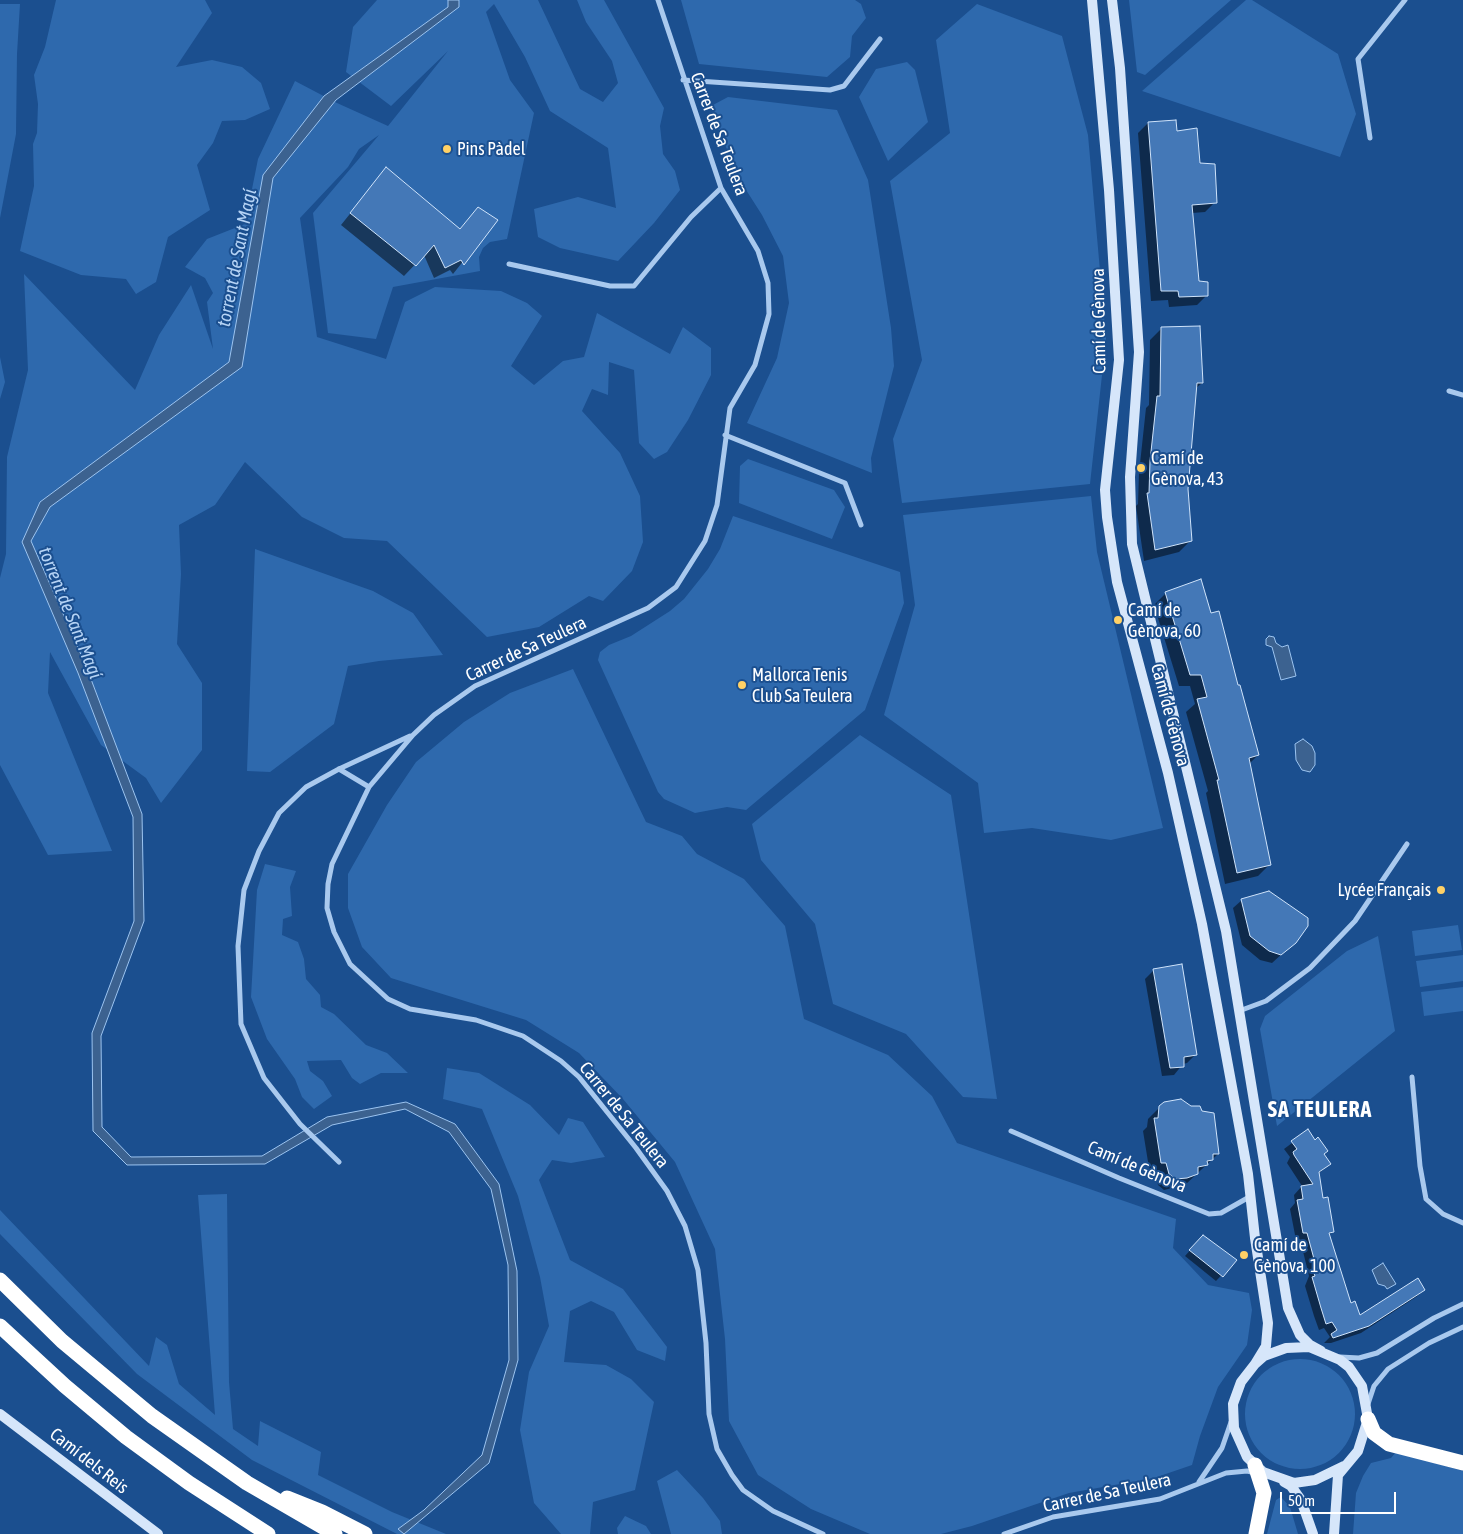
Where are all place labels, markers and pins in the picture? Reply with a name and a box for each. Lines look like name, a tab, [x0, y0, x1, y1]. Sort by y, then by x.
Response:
place label: Pins Pàdel	[457, 138, 525, 160]
marker: Pins Pàdel	[441, 143, 453, 155]
place label: Camí de Gènova, 43	[1151, 447, 1224, 489]
marker: Camí de Gènova, 43	[1135, 462, 1147, 474]
place label: Camí de Gènova, 60	[1128, 599, 1201, 642]
marker: Camí de Gènova, 60	[1112, 614, 1124, 626]
place label: Mallorca Tenis Club Sa Teulera	[752, 664, 853, 706]
marker: Mallorca Tenis Club Sa Teulera	[736, 679, 748, 691]
place label: Lycée Français	[1337, 879, 1431, 901]
marker: Lycée Français	[1435, 884, 1447, 896]
place label: Camí de Gènova, 100	[1254, 1234, 1335, 1276]
marker: Camí de Gènova, 100	[1238, 1249, 1250, 1261]

